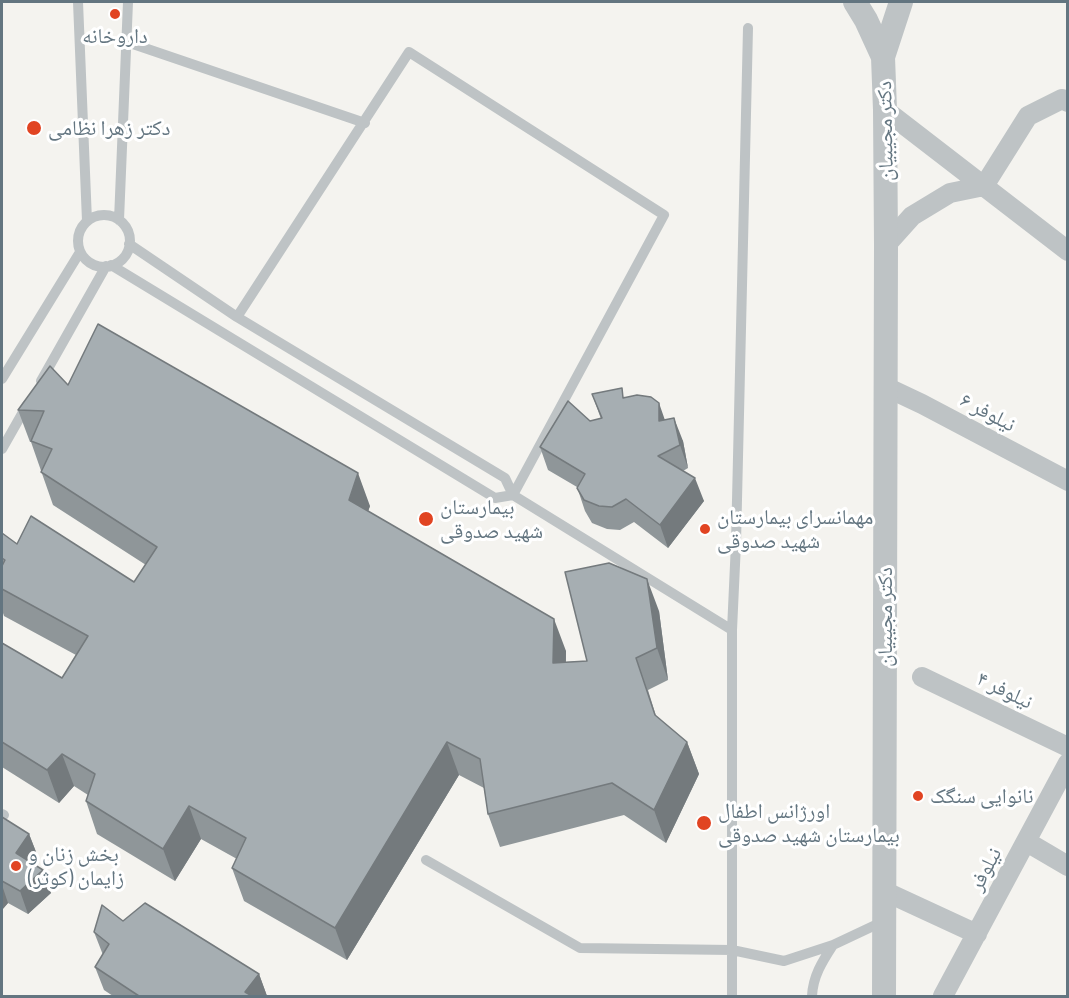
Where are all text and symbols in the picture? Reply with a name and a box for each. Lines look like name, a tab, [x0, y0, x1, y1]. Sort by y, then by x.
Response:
marker: داروخانه	[108, 7, 122, 21]
place label: داروخانه	[82, 23, 148, 49]
street label: دکتر مجیبیان	[872, 81, 898, 181]
place label: دکتر زهرا نظامی	[48, 115, 170, 141]
marker: دکتر زهرا نظامی	[25, 119, 43, 137]
street label: نیلوفر ۶	[956, 387, 1020, 437]
place label: بیمارستان شهید صدوقی	[440, 494, 543, 544]
place label: مهمانسرای بیمارستان شهید صدوقی	[717, 504, 873, 554]
marker: بیمارستان شهید صدوقی	[417, 510, 435, 528]
marker: مهمانسرای بیمارستان شهید صدوقی	[698, 522, 712, 536]
street label: دکتر مجیبیان	[872, 567, 898, 667]
street label: نیلوفر ۴	[973, 666, 1037, 714]
place label: نانوایی سنگک	[930, 783, 1033, 809]
marker: نانوایی سنگک	[911, 789, 925, 803]
place label: اورژانس اطفال بیمارستان شهید صدوقی	[718, 798, 900, 848]
marker: اورژانس اطفال بیمارستان شهید صدوقی	[695, 814, 713, 832]
place label: بخش زنان و زایمان (کوثر)	[28, 841, 124, 891]
street label: نیلوفر	[963, 843, 1007, 895]
marker: بخش زنان و زایمان (کوثر)	[9, 859, 23, 873]

